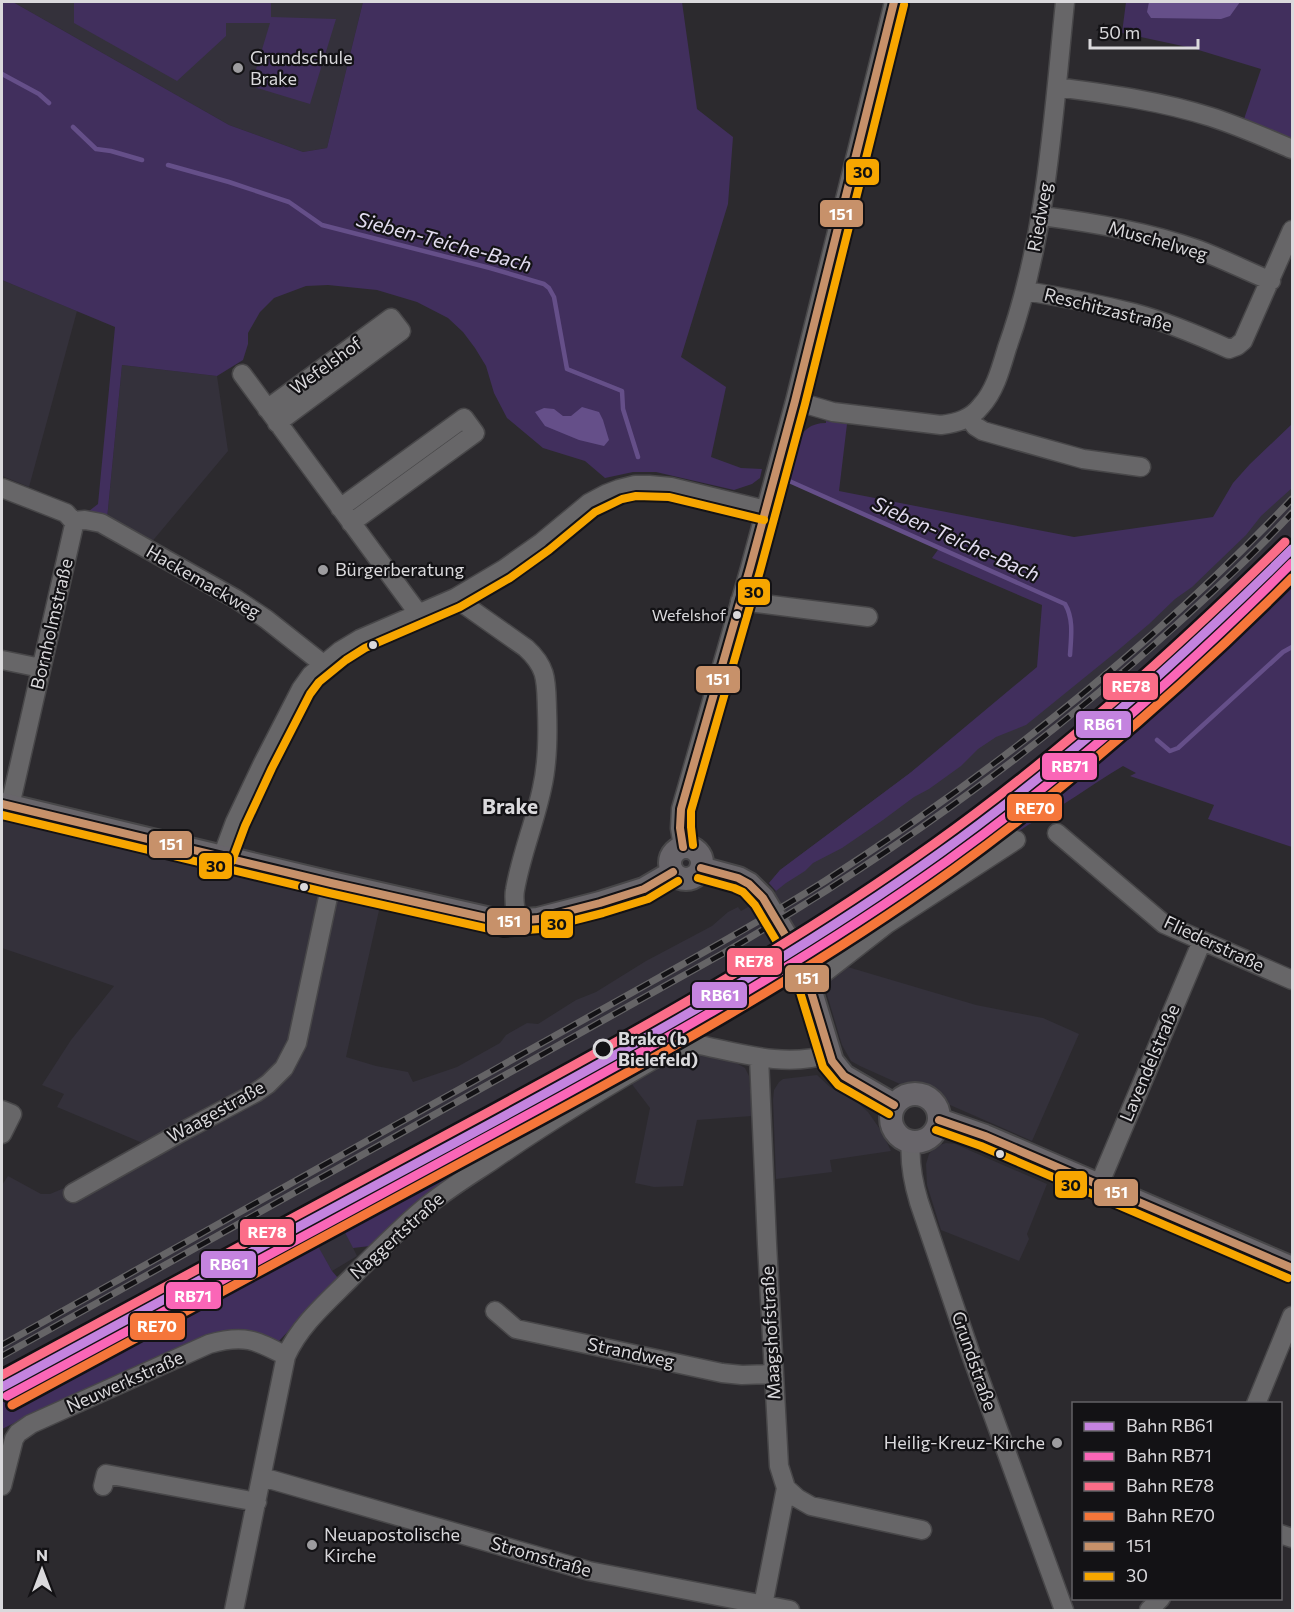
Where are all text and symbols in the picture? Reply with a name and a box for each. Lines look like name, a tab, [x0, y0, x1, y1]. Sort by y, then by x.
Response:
scale bar	[1090, 12, 1198, 50]
text: 50 m	[1099, 21, 1140, 43]
place label: Grundschule Brake	[250, 46, 353, 89]
marker: Grundschule Brake	[231, 61, 245, 75]
line badge: 30	[845, 158, 880, 186]
text: 30	[853, 162, 873, 181]
street label: Riedweg	[1022, 180, 1056, 253]
line badge: 151	[819, 199, 864, 228]
text: 151	[829, 204, 853, 223]
water label: Sieben-Teiche-Bach	[354, 206, 534, 276]
street label: Muschelweg	[1106, 215, 1211, 265]
street label: Reschitzastraße	[1042, 282, 1175, 336]
street label: Wefelshof	[285, 331, 366, 399]
water label: Sieben-Teiche-Bach	[869, 490, 1044, 586]
street label: Hackemackweg	[143, 540, 265, 623]
street label: Bornholmstraße	[25, 556, 77, 691]
place label: Bürgerberatung	[335, 558, 464, 580]
marker: Bürgerberatung	[316, 563, 330, 577]
line badge: 30	[737, 578, 771, 606]
text: 30	[744, 582, 764, 601]
place label: Wefelshof	[652, 605, 727, 624]
marker: Wefelshof	[731, 609, 743, 621]
unlabelled marker	[367, 639, 379, 651]
line badge: 151	[695, 665, 741, 694]
text: 151	[706, 669, 730, 688]
line badge: RE78	[1102, 672, 1159, 701]
text: RE78	[1111, 676, 1151, 695]
line badge: RB61	[1075, 710, 1132, 739]
text: RB61	[1084, 714, 1122, 733]
line badge: RB71	[1041, 752, 1098, 781]
text: RB71	[1051, 756, 1089, 775]
district label: Brake	[482, 793, 538, 818]
line badge: RE70	[1006, 793, 1063, 822]
text: RE70	[1015, 798, 1055, 817]
line badge: 151	[148, 830, 193, 859]
text: 151	[159, 834, 183, 853]
line badge: 30	[198, 852, 233, 880]
text: 30	[206, 856, 226, 875]
unlabelled marker	[298, 881, 310, 893]
line badge: 151	[486, 907, 531, 936]
line badge: 30	[540, 910, 574, 939]
street label: Fliederstraße	[1161, 910, 1268, 976]
text: 151	[497, 911, 521, 930]
text: 30	[547, 914, 567, 933]
line badge: RE78	[726, 947, 783, 976]
text: RE78	[734, 951, 774, 970]
line badge: 151	[784, 964, 830, 993]
text: 151	[795, 968, 819, 987]
line badge: RB61	[691, 981, 748, 1009]
text: RB61	[701, 985, 739, 1004]
street label: Lavendelstraße	[1115, 1001, 1184, 1124]
place label: Brake (b Bielefeld)	[618, 1027, 698, 1070]
marker: Brake (b Bielefeld)	[593, 1039, 613, 1059]
street label: Waagestraße	[163, 1075, 268, 1147]
unlabelled marker	[994, 1148, 1006, 1160]
line badge: 30	[1054, 1170, 1088, 1199]
text: 30	[1061, 1175, 1081, 1194]
line badge: 151	[1093, 1178, 1139, 1207]
text: 151	[1104, 1182, 1128, 1201]
street label: Naggertstraße	[345, 1187, 448, 1283]
line badge: RE78	[239, 1218, 295, 1246]
text: RE78	[247, 1222, 287, 1241]
line badge: RB61	[200, 1250, 257, 1279]
text: RB61	[210, 1254, 248, 1273]
street label: Maagshofstraße	[756, 1266, 784, 1401]
line badge: RB71	[165, 1281, 222, 1310]
text: RB71	[174, 1286, 212, 1305]
street label: Grundstraße	[948, 1308, 1002, 1413]
line badge: RE70	[129, 1312, 186, 1341]
text: RE70	[137, 1316, 177, 1335]
street label: Strandweg	[586, 1332, 677, 1372]
street label: Neuwerkstraße	[63, 1345, 187, 1417]
legend	[1072, 1402, 1282, 1600]
text: Bahn RB61	[1126, 1414, 1213, 1436]
place label: Heilig-Kreuz-Kirche	[884, 1431, 1045, 1453]
marker: Heilig-Kreuz-Kirche	[1050, 1436, 1064, 1450]
text: Bahn RB71	[1126, 1444, 1212, 1466]
text: Bahn RE78	[1126, 1474, 1214, 1496]
text: Bahn RE70	[1126, 1504, 1215, 1526]
place label: Neuapostolische Kirche	[324, 1523, 460, 1566]
street label: Stromstraße	[489, 1531, 594, 1581]
text: 151	[1126, 1534, 1152, 1556]
marker: Neuapostolische Kirche	[305, 1538, 319, 1552]
north arrow	[12, 1540, 72, 1600]
text: N	[36, 1545, 48, 1564]
text: 30	[1126, 1564, 1148, 1586]

